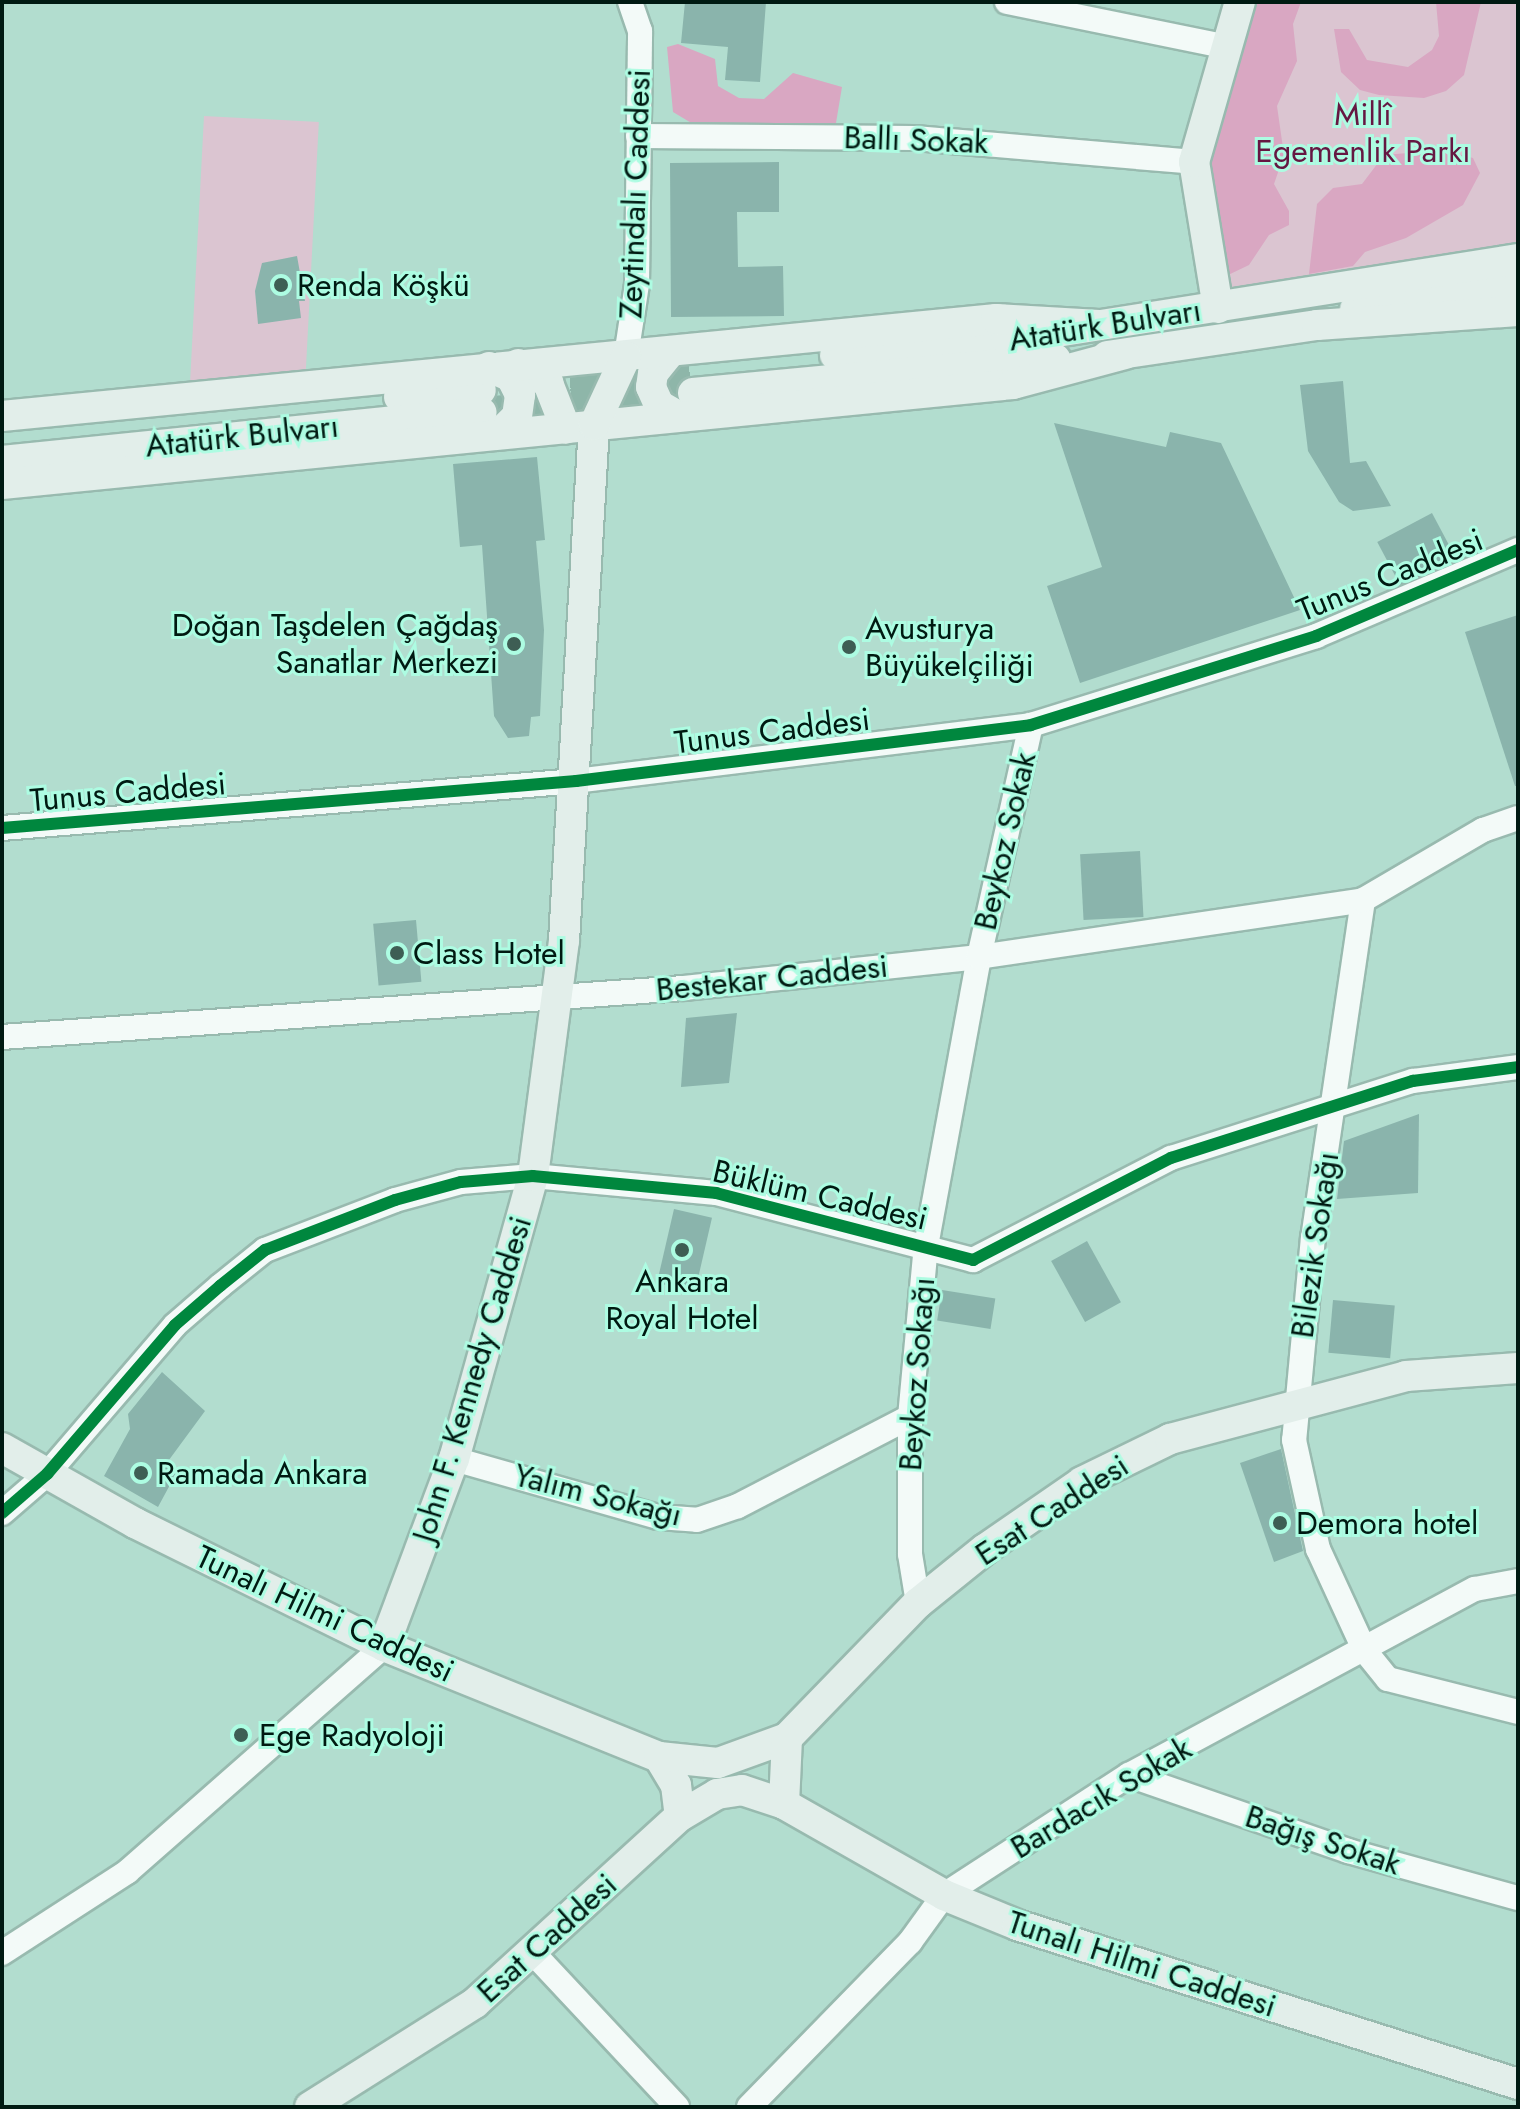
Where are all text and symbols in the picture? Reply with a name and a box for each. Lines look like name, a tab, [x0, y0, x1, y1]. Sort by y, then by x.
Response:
street label: Zeytindalı Caddesi	[611, 69, 659, 319]
park label: Millî Egemenlik Parkı	[1255, 96, 1471, 171]
street label: Ballı Sokak	[843, 118, 989, 162]
place label: Renda Köşkü	[297, 266, 470, 304]
marker: Renda Köşkü	[272, 276, 290, 294]
street label: Atatürk Bulvarı	[1006, 291, 1204, 359]
street label: Atatürk Bulvarı	[143, 407, 341, 465]
street label: Tunus Caddesi	[1292, 520, 1488, 630]
place label: Doğan Taşdelen Çağdaş Sanatlar Merkezi	[172, 607, 498, 682]
place label: Avusturya Büyükelçiliği	[865, 610, 1034, 685]
marker: Doğan Taşdelen Çağdaş Sanatlar Merkezi	[505, 635, 523, 653]
marker: Avusturya Büyükelçiliği	[840, 638, 858, 656]
street label: Tunus Caddesi	[672, 700, 872, 762]
street label: Beykoz Sokak	[966, 748, 1044, 934]
street label: Tunus Caddesi	[28, 764, 228, 820]
place label: Class Hotel	[413, 934, 565, 972]
marker: Class Hotel	[388, 944, 406, 962]
street label: Bestekar Caddesi	[654, 947, 890, 1009]
street label: Bilezik Sokağı	[1283, 1150, 1347, 1340]
street label: Büklüm Caddesi	[709, 1152, 931, 1238]
street label: John F. Kennedy Caddesi	[404, 1212, 540, 1546]
marker: Ankara Royal Hotel	[673, 1241, 691, 1259]
place label: Ankara Royal Hotel	[605, 1263, 759, 1338]
street label: Beykoz Sokağı	[891, 1276, 943, 1472]
street label: Esat Caddesi	[968, 1446, 1136, 1574]
place label: Ramada Ankara	[157, 1454, 368, 1492]
street label: Yalım Sokağı	[510, 1456, 686, 1534]
marker: Ramada Ankara	[132, 1464, 150, 1482]
place label: Demora hotel	[1296, 1504, 1478, 1542]
marker: Demora hotel	[1271, 1514, 1289, 1532]
street label: Tunalı Hilmi Caddesi	[190, 1538, 460, 1690]
place label: Ege Radyoloji	[259, 1716, 445, 1754]
marker: Ege Radyoloji	[230, 1724, 252, 1746]
street label: Bardacık Sokak	[1004, 1729, 1198, 1867]
street label: Bağış Sokak	[1241, 1797, 1405, 1883]
street label: Esat Caddesi	[469, 1865, 625, 2011]
street label: Tunalı Hilmi Caddesi	[1003, 1903, 1281, 2025]

